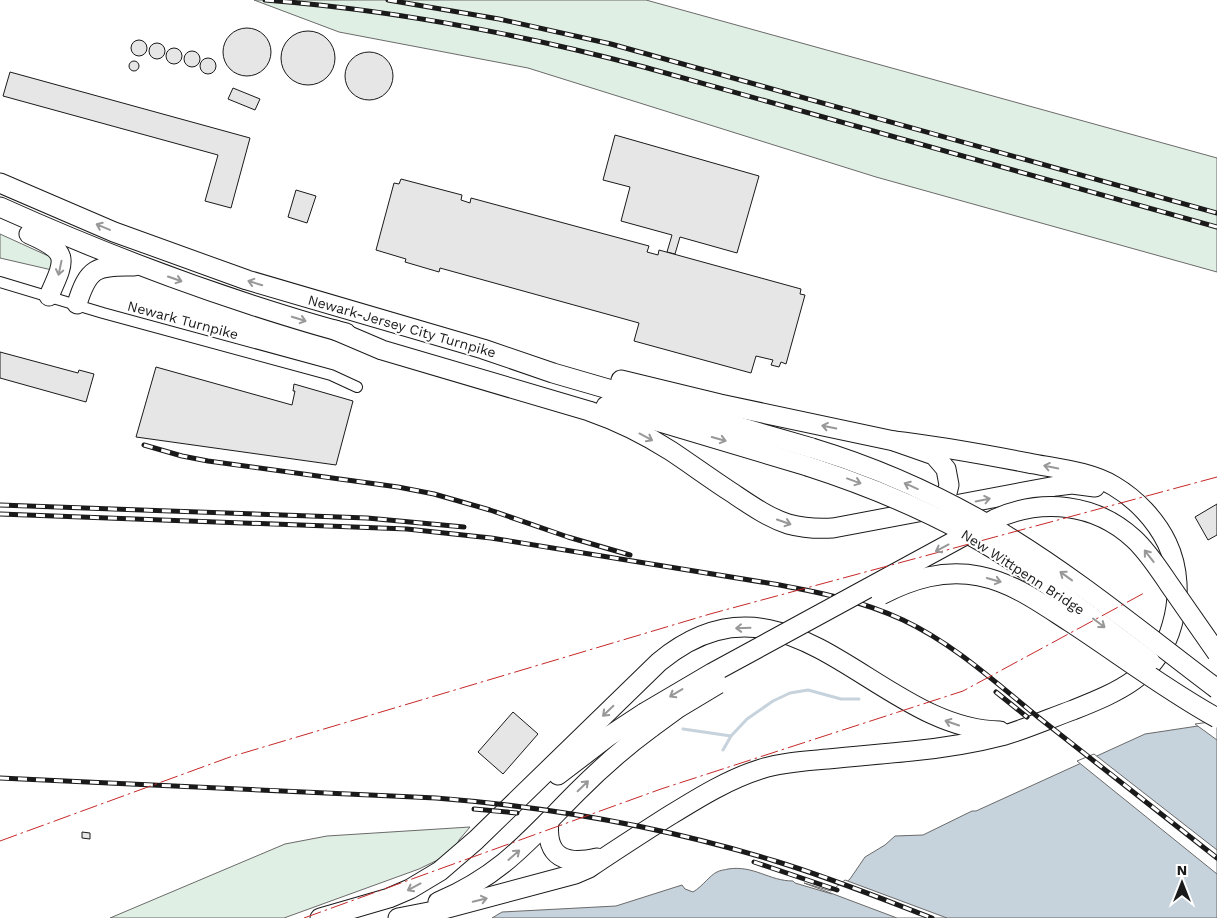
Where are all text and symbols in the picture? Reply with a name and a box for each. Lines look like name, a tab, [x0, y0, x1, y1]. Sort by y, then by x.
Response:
one-way arrow	[96, 222, 111, 232]
one-way arrow	[55, 259, 64, 275]
one-way arrow	[167, 275, 182, 284]
one-way arrow	[248, 277, 264, 287]
street label: Newark-Jersey City Turnpike	[306, 291, 498, 361]
street label: Newark Turnpike	[126, 298, 240, 342]
one-way arrow	[291, 315, 307, 325]
one-way arrow	[822, 422, 838, 432]
one-way arrow	[638, 432, 652, 442]
one-way arrow	[710, 435, 726, 445]
one-way arrow	[1043, 462, 1059, 472]
one-way arrow	[845, 477, 861, 486]
one-way arrow	[904, 480, 919, 490]
one-way arrow	[974, 494, 990, 504]
one-way arrow	[775, 518, 791, 527]
street label: New Wittpenn Bridge	[958, 526, 1088, 618]
one-way arrow	[935, 544, 950, 553]
one-way arrow	[1143, 550, 1154, 563]
one-way arrow	[1059, 571, 1073, 581]
one-way arrow	[985, 576, 1001, 585]
one-way arrow	[1092, 618, 1106, 628]
one-way arrow	[735, 624, 751, 633]
one-way arrow	[669, 688, 684, 698]
one-way arrow	[602, 705, 615, 717]
one-way arrow	[944, 718, 960, 727]
one-way arrow	[577, 780, 589, 792]
one-way arrow	[508, 849, 521, 861]
north arrow	[1157, 858, 1207, 908]
text: N	[1177, 862, 1187, 878]
one-way arrow	[407, 883, 422, 892]
one-way arrow	[471, 895, 487, 904]

